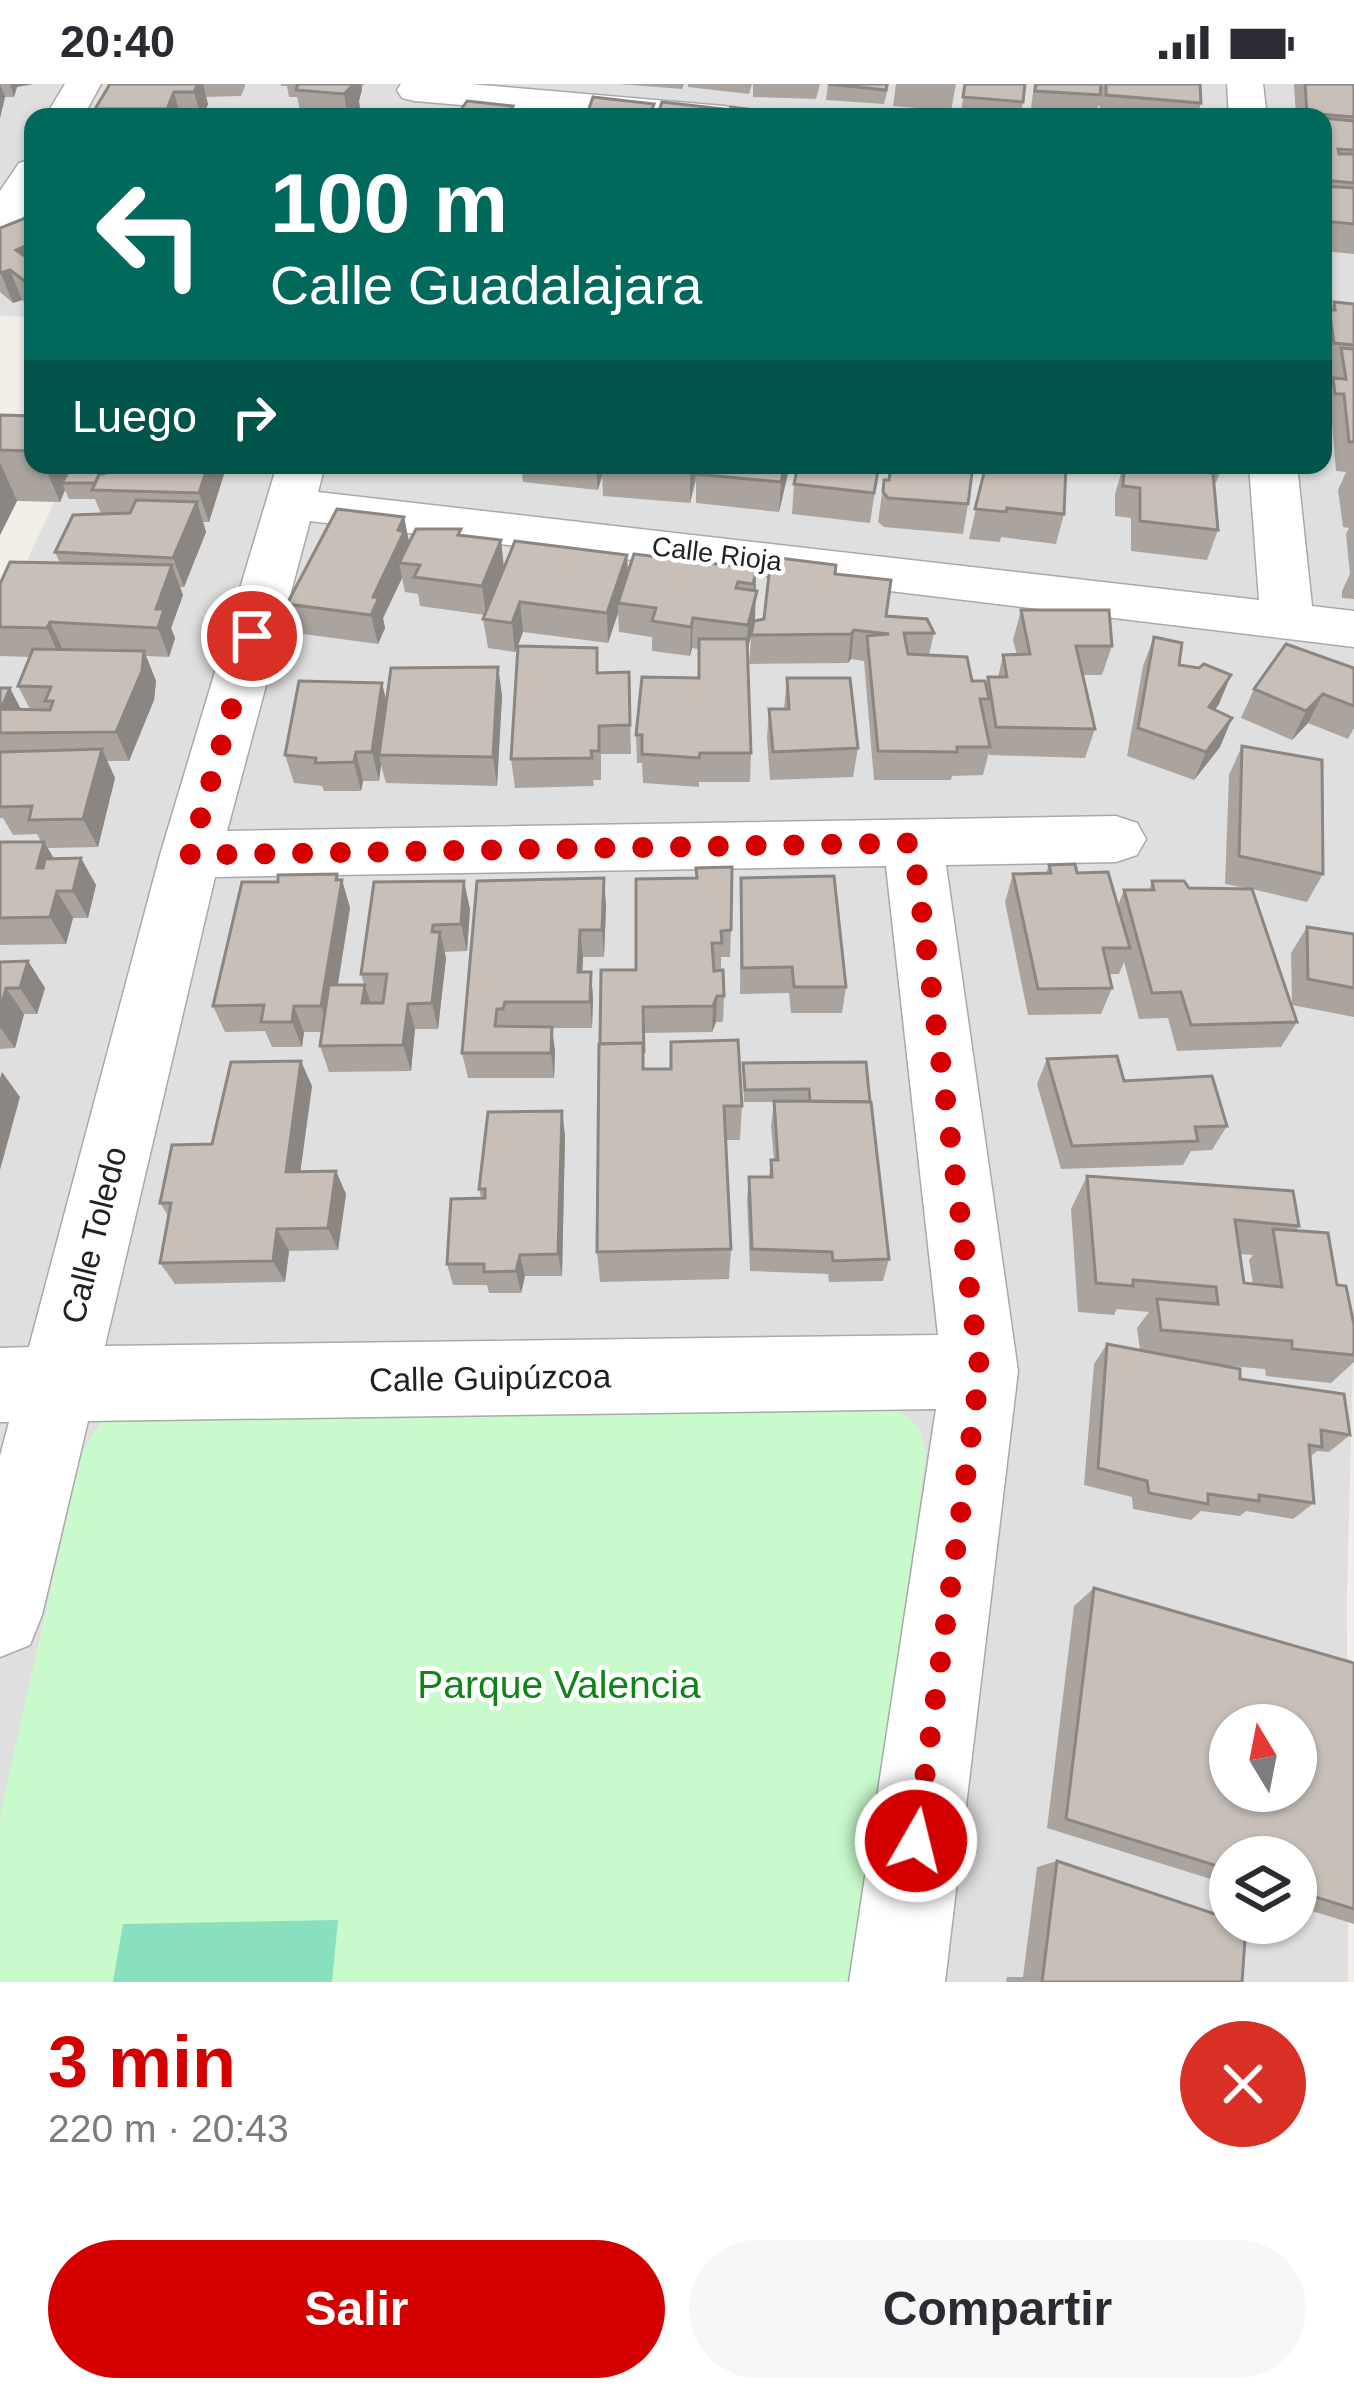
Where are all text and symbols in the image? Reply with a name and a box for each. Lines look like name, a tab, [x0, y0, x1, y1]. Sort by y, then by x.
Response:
text: 20:40	[60, 16, 175, 67]
icon: left	[72, 156, 228, 312]
text: 100 m	[270, 156, 508, 250]
text: Calle Guadalajara	[270, 255, 702, 315]
icon: right	[221, 384, 287, 450]
text: Luego	[72, 391, 197, 442]
street label: Calle Rioja	[650, 531, 785, 577]
pin	[201, 585, 303, 687]
icon: arrive	[219, 603, 285, 669]
street label: Calle Toledo	[54, 1143, 134, 1327]
street label: Calle Guipúzcoa	[369, 1357, 612, 1399]
park label: Parque Valencia	[417, 1663, 701, 1706]
north arrow	[1209, 1704, 1317, 1812]
map controls	[1209, 1704, 1317, 1944]
position arrow	[853, 1778, 979, 1904]
button: layers	[1209, 1836, 1317, 1944]
button: close	[1180, 2021, 1306, 2147]
text: 3 min	[48, 2022, 236, 2102]
text: 220 m · 20:43	[48, 2107, 289, 2150]
button: Salir	[48, 2240, 665, 2378]
button: Compartir	[689, 2240, 1306, 2378]

